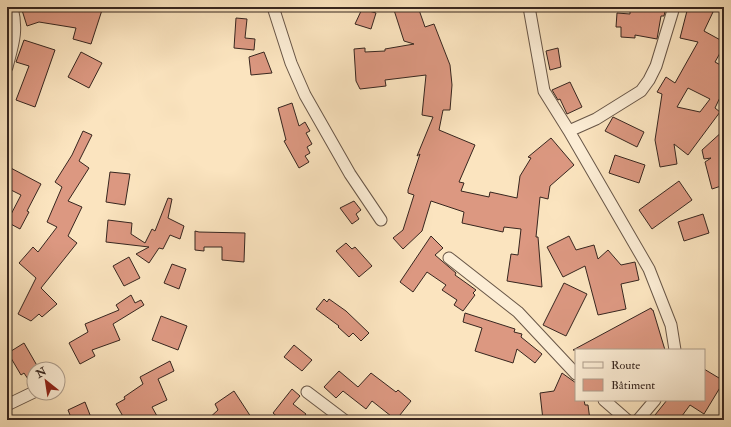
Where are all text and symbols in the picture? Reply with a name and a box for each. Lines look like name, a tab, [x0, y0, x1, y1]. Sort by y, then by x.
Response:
legend	[575, 349, 705, 401]
text: Route	[611, 358, 640, 373]
north arrow	[26, 361, 66, 401]
text: N	[33, 364, 50, 381]
text: Bâtiment	[611, 378, 655, 393]

